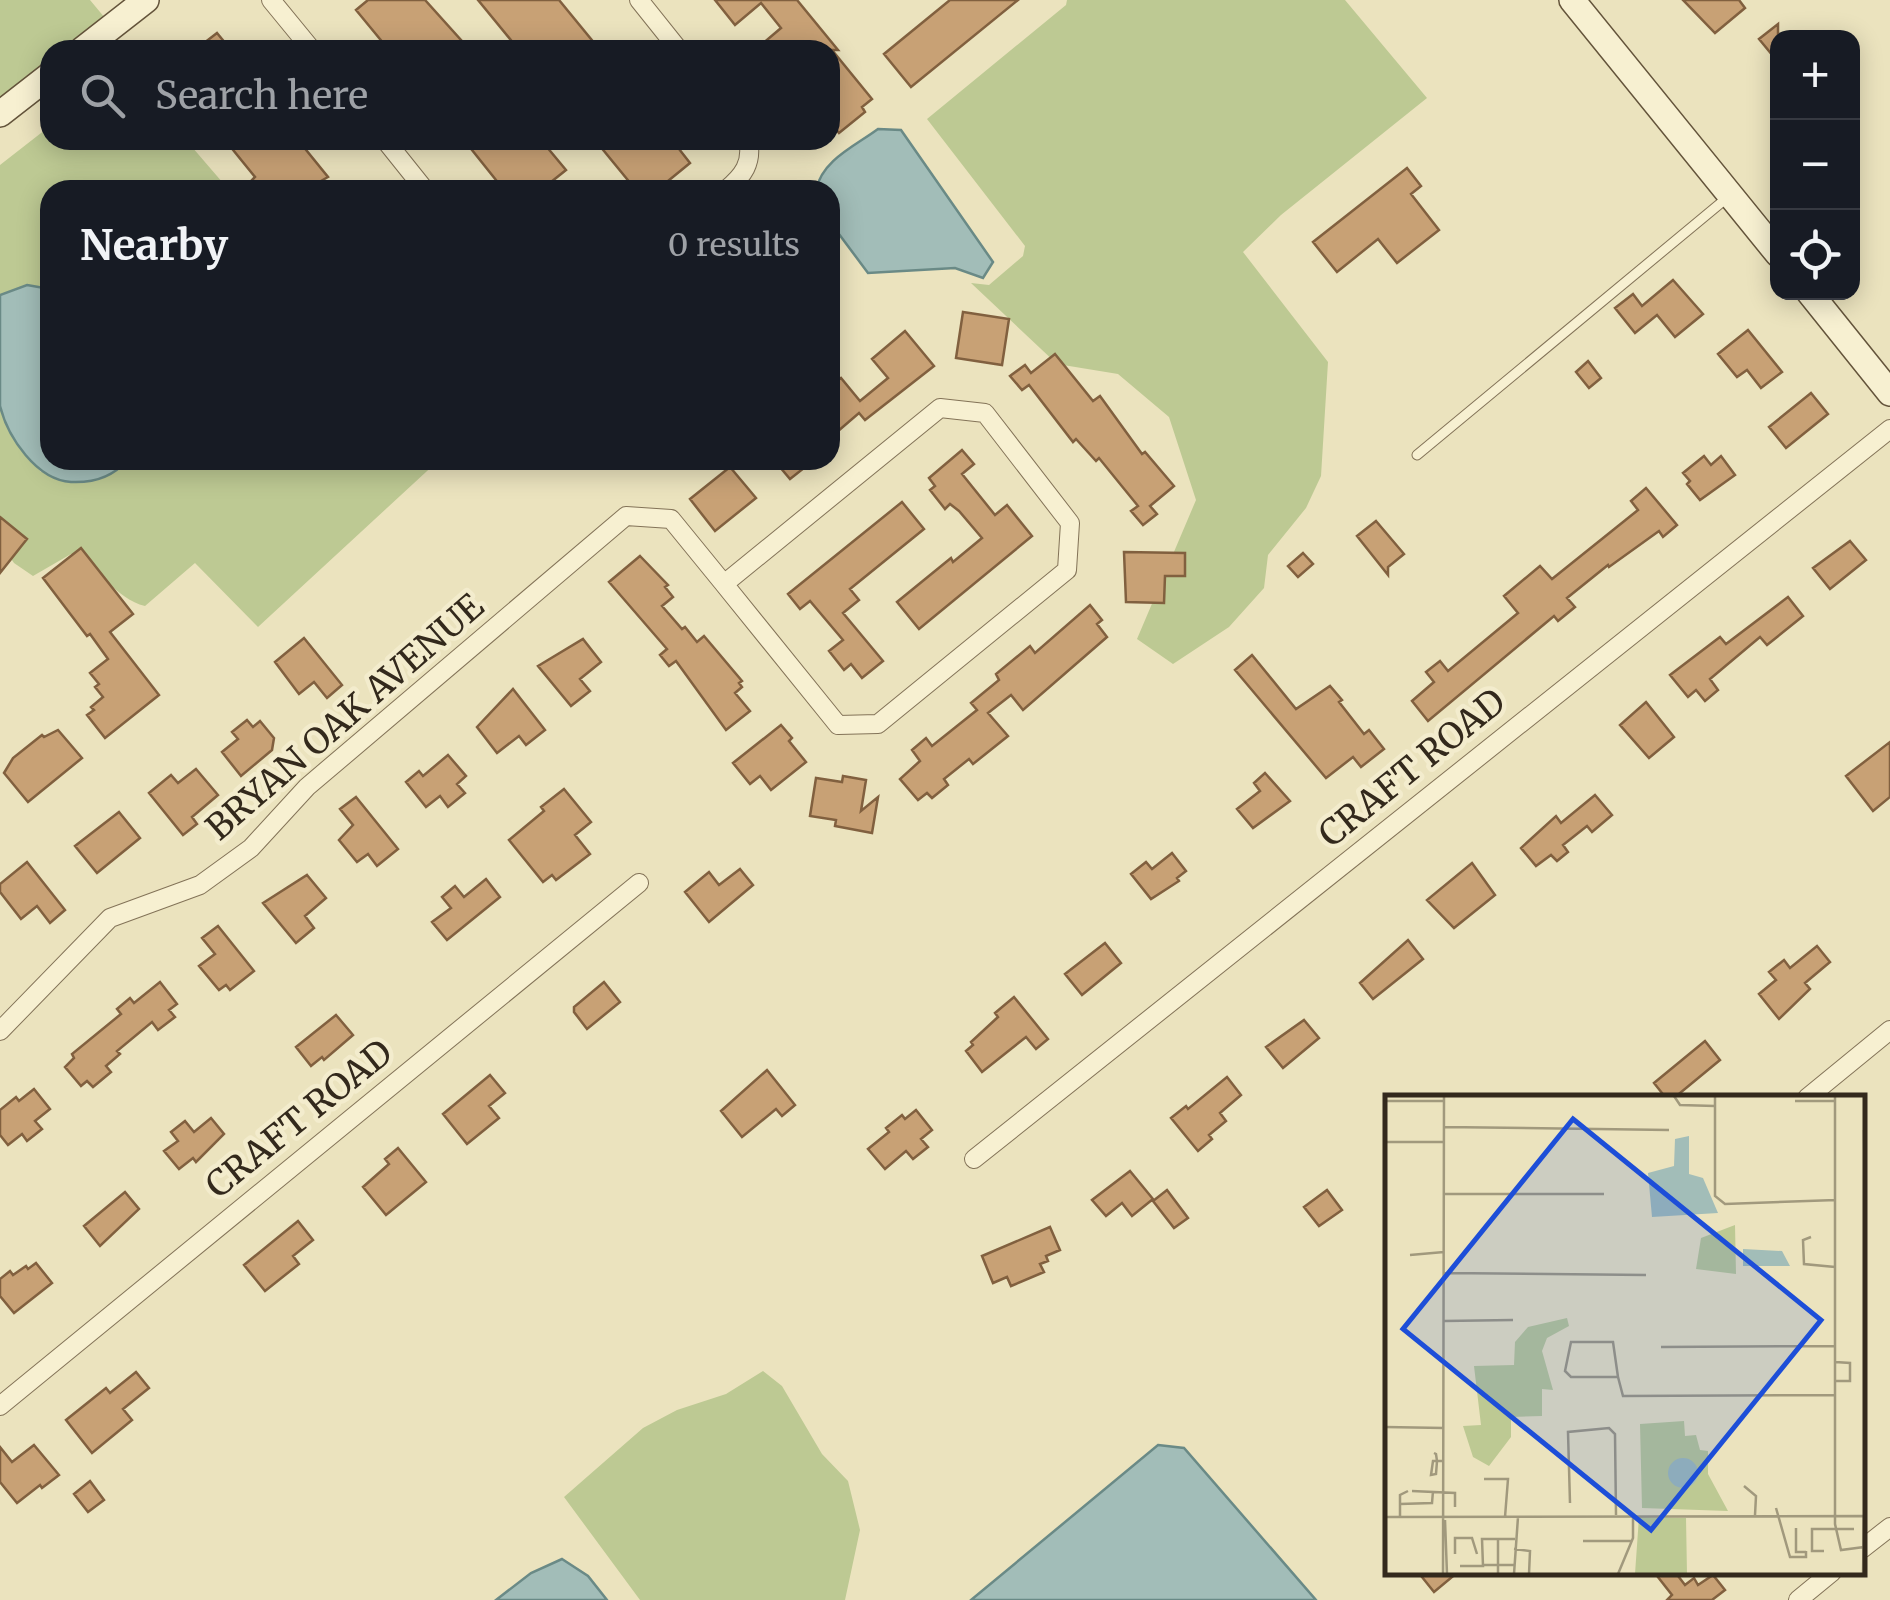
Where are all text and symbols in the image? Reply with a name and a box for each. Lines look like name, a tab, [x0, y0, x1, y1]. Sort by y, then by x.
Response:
map controls	[1770, 30, 1860, 300]
button: +	[1770, 30, 1860, 120]
search box	[40, 40, 840, 150]
icon: search	[75, 68, 130, 123]
text: Search here	[155, 72, 368, 119]
button: −	[1770, 120, 1860, 210]
button: locate	[1770, 210, 1860, 300]
text: Nearby	[80, 219, 228, 271]
text: 0 results	[668, 225, 800, 265]
street label: BRYAN OAK AVENUE	[197, 585, 493, 849]
street label: CRAFT ROAD	[1310, 679, 1514, 857]
street label: CRAFT ROAD	[197, 1030, 401, 1208]
inset map	[1385, 1095, 1865, 1575]

